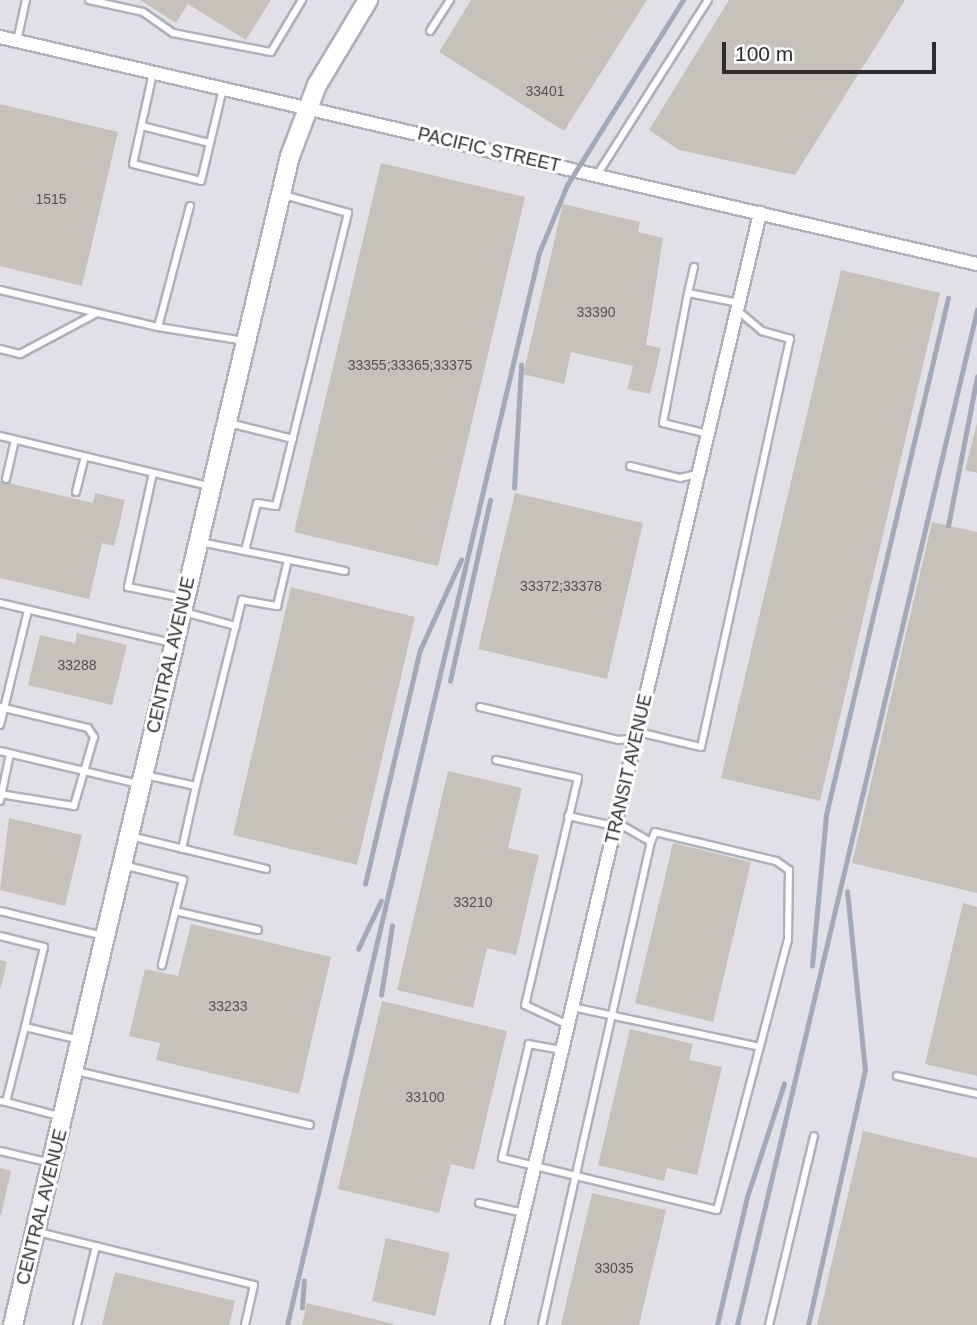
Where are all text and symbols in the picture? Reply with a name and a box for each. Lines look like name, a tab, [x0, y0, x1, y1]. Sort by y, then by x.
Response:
scale bar	[725, 28, 939, 72]
text: 100 m	[735, 42, 793, 65]
house number: 33401	[526, 83, 564, 99]
street label: PACIFIC STREET	[416, 123, 562, 177]
house number: 1515	[35, 191, 67, 207]
house number: 33390	[577, 304, 615, 320]
house number: 33355;33365;33375	[348, 357, 472, 373]
street label: CENTRAL AVENUE	[142, 574, 200, 736]
house number: 33372;33378	[520, 578, 602, 594]
house number: 33288	[58, 657, 96, 673]
street label: TRANSIT AVENUE	[601, 691, 657, 847]
house number: 33210	[454, 894, 492, 910]
house number: 33233	[209, 998, 247, 1014]
house number: 33100	[406, 1089, 444, 1105]
street label: CENTRAL AVENUE	[12, 1126, 72, 1288]
house number: 33035	[595, 1260, 633, 1276]

